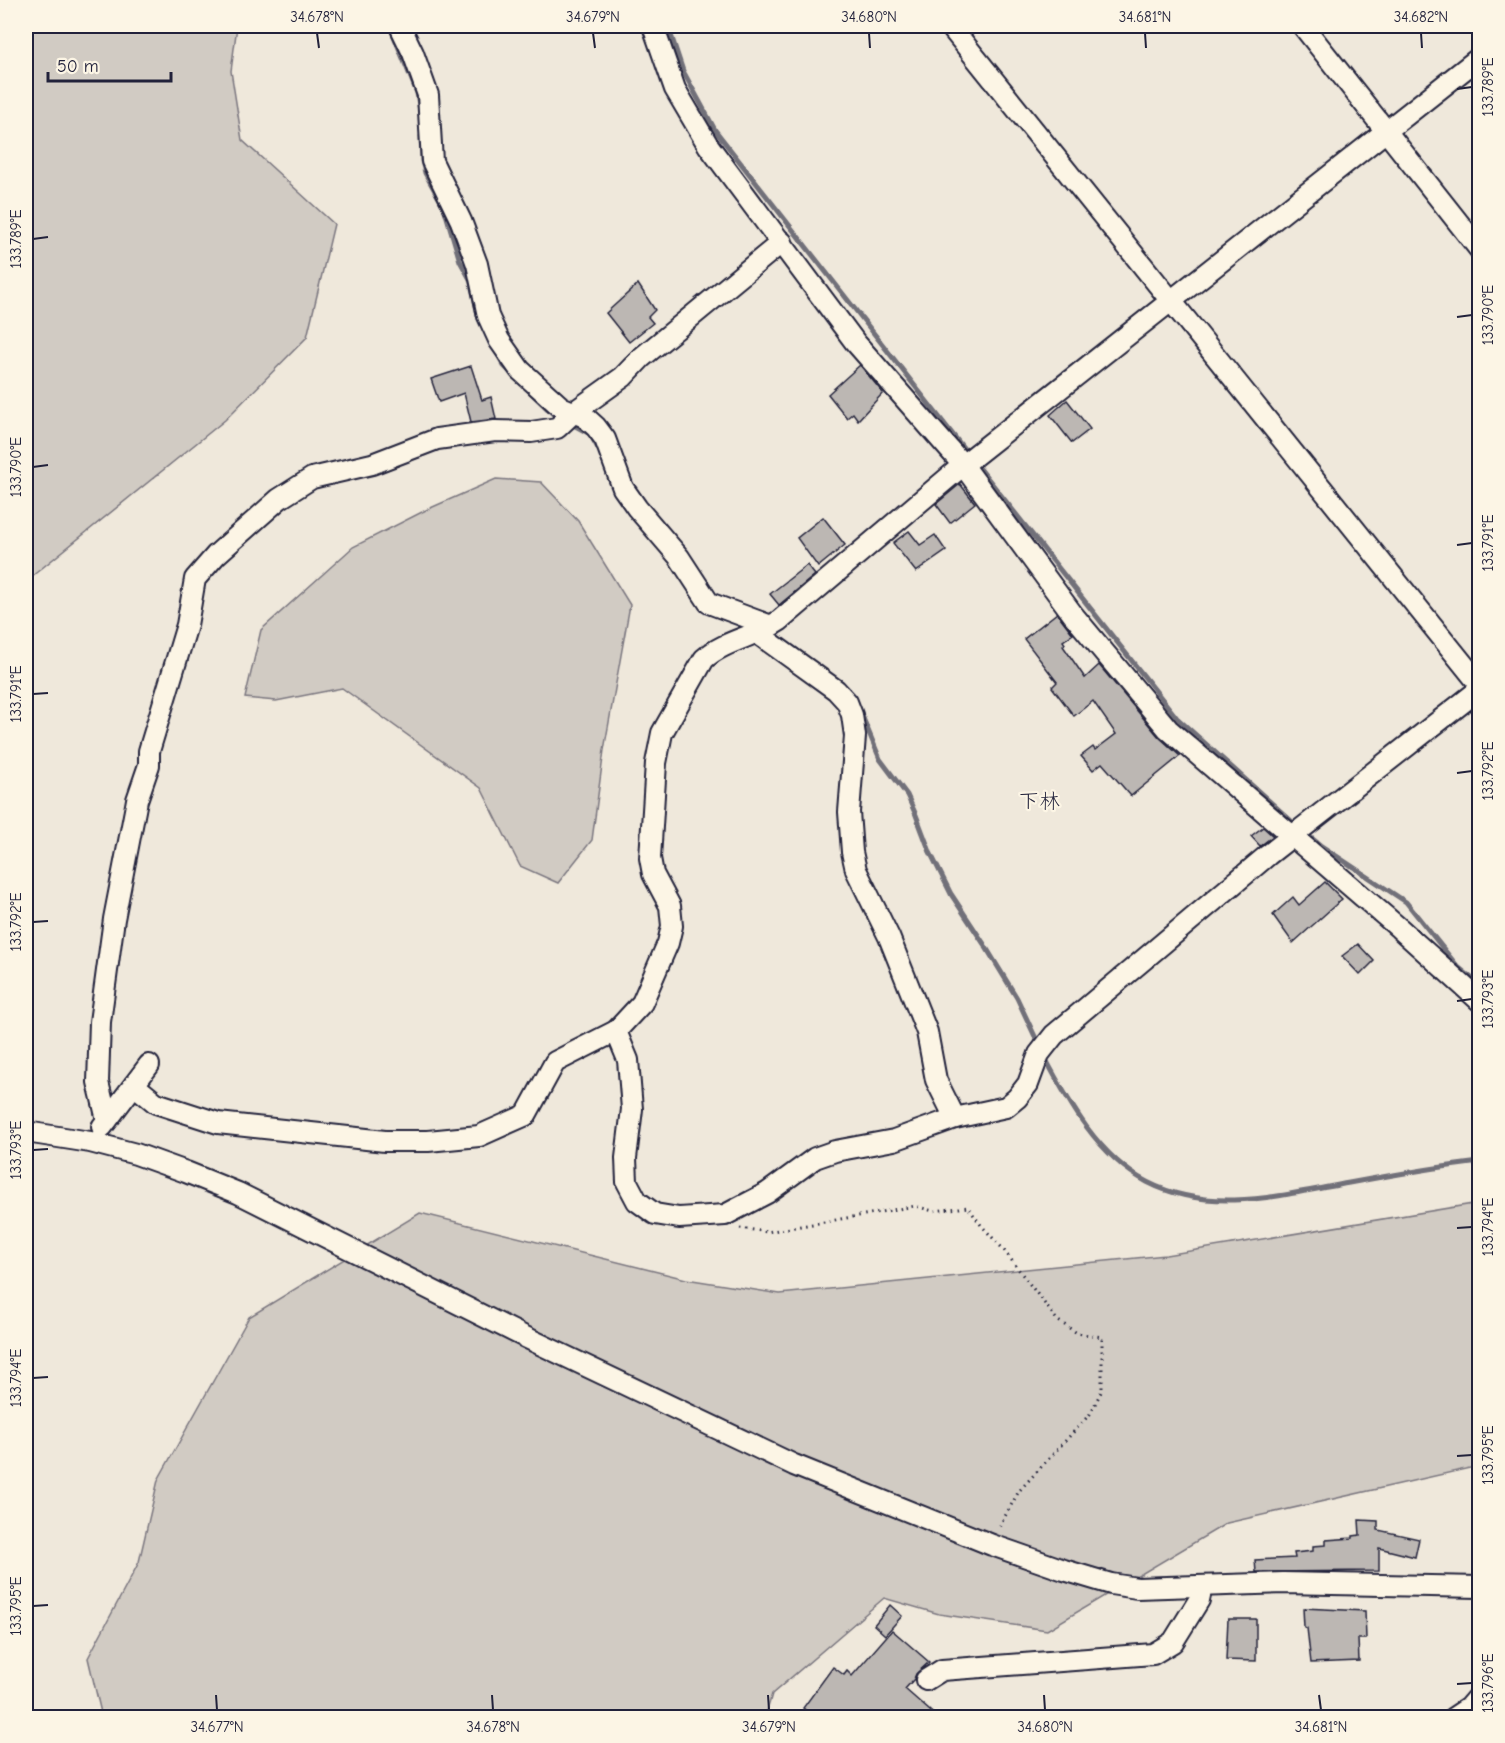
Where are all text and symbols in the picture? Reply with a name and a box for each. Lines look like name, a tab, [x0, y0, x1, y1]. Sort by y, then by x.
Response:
text: 34.678°N	[290, 8, 344, 26]
text: 34.679°N	[566, 8, 620, 26]
text: 34.680°N	[841, 8, 897, 26]
text: 34.681°N	[1119, 8, 1171, 26]
text: 34.682°N	[1394, 8, 1448, 26]
scale bar	[48, 45, 171, 83]
text: 50 m	[57, 56, 99, 77]
text: 133.789°E	[1479, 58, 1497, 116]
text: 133.789°E	[7, 210, 25, 268]
text: 133.790°E	[1479, 285, 1497, 345]
text: 133.790°E	[7, 437, 25, 497]
text: 133.791°E	[1479, 514, 1497, 572]
text: 133.791°E	[7, 665, 25, 723]
text: 133.792°E	[1479, 741, 1497, 801]
district label: 下林	[1018, 789, 1060, 813]
text: 133.792°E	[7, 892, 25, 952]
text: 133.793°E	[1479, 970, 1497, 1028]
text: 133.793°E	[7, 1121, 25, 1179]
text: 133.794°E	[1479, 1198, 1497, 1256]
text: 133.794°E	[7, 1349, 25, 1407]
text: 133.795°E	[1479, 1425, 1497, 1485]
text: 133.795°E	[7, 1576, 25, 1636]
text: 133.796°E	[1479, 1653, 1497, 1713]
text: 34.677°N	[190, 1718, 244, 1736]
text: 34.678°N	[466, 1718, 520, 1736]
text: 34.679°N	[742, 1718, 796, 1736]
text: 34.680°N	[1017, 1718, 1073, 1736]
text: 34.681°N	[1295, 1718, 1347, 1736]

